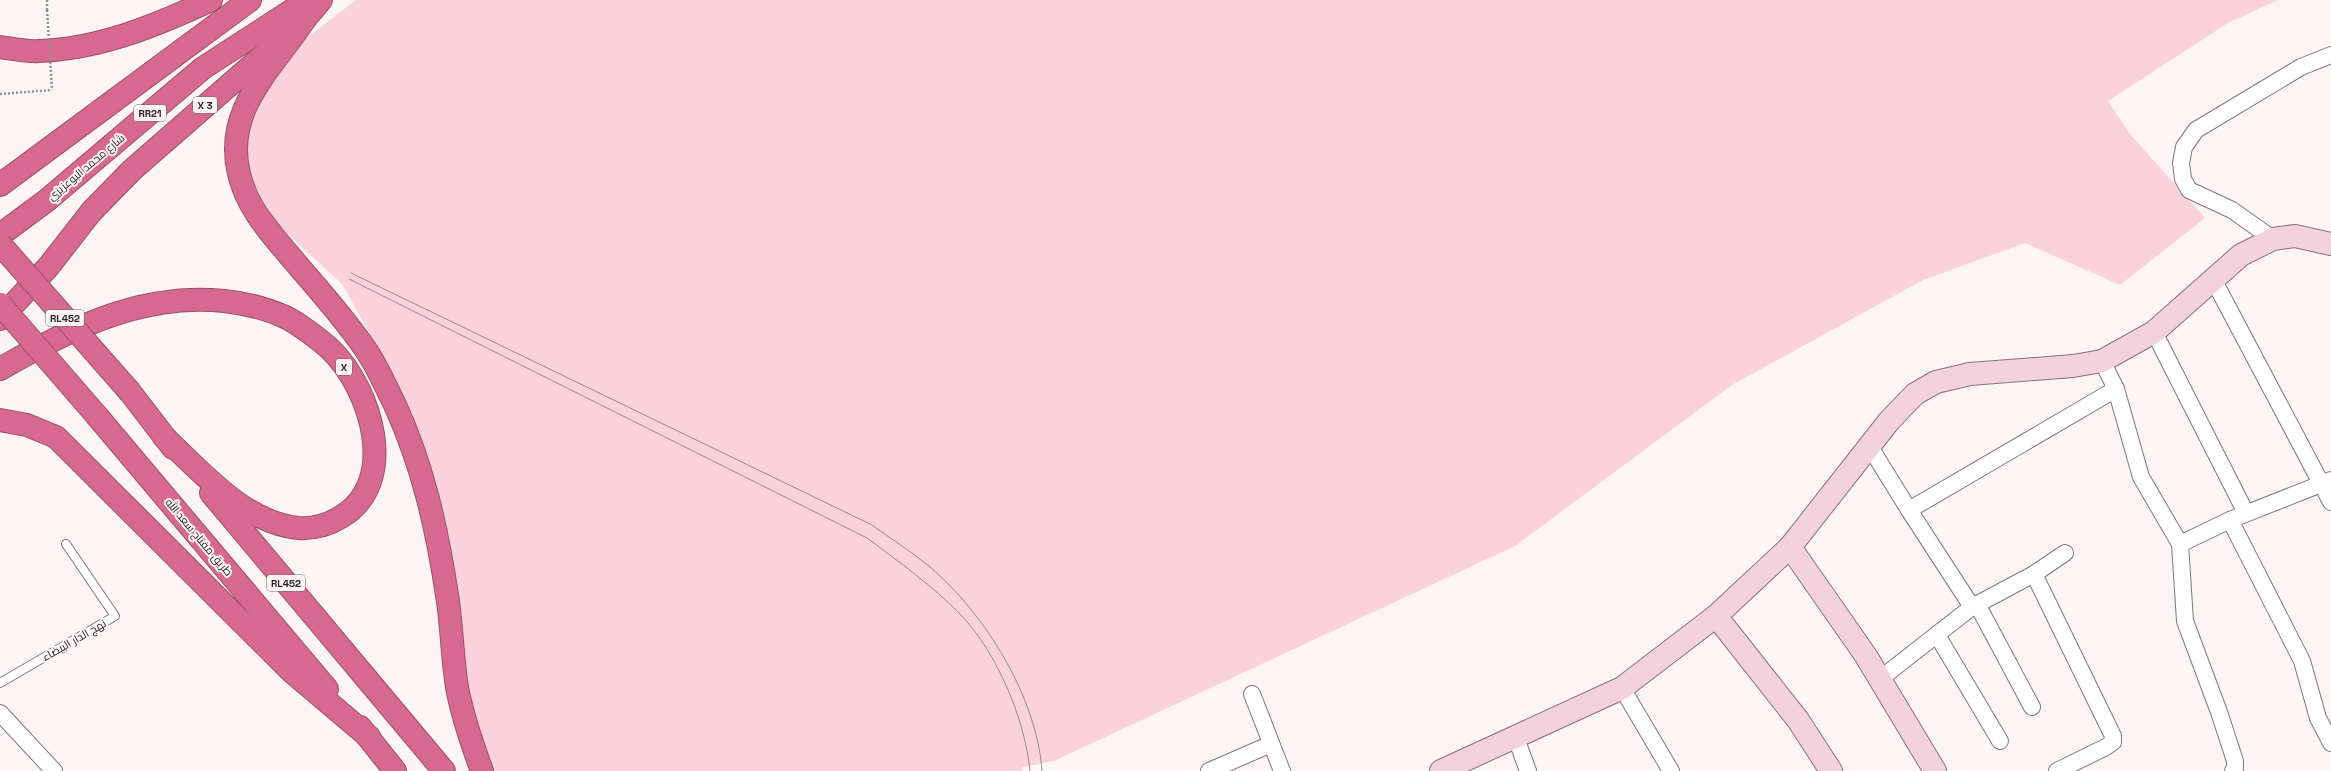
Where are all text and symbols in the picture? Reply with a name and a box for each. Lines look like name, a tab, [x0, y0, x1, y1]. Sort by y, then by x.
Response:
road number: X 3	[193, 97, 217, 113]
road number: RR21	[134, 105, 166, 121]
street label: شارع محمد البوعزيزي	[45, 131, 129, 205]
road number: RL452	[46, 310, 84, 326]
road number: X	[336, 359, 352, 375]
street label: طريق مفتاح سعد الله	[162, 495, 236, 579]
road number: RL452	[267, 575, 305, 591]
street label: نهج الدار البيضاء	[40, 616, 109, 665]

